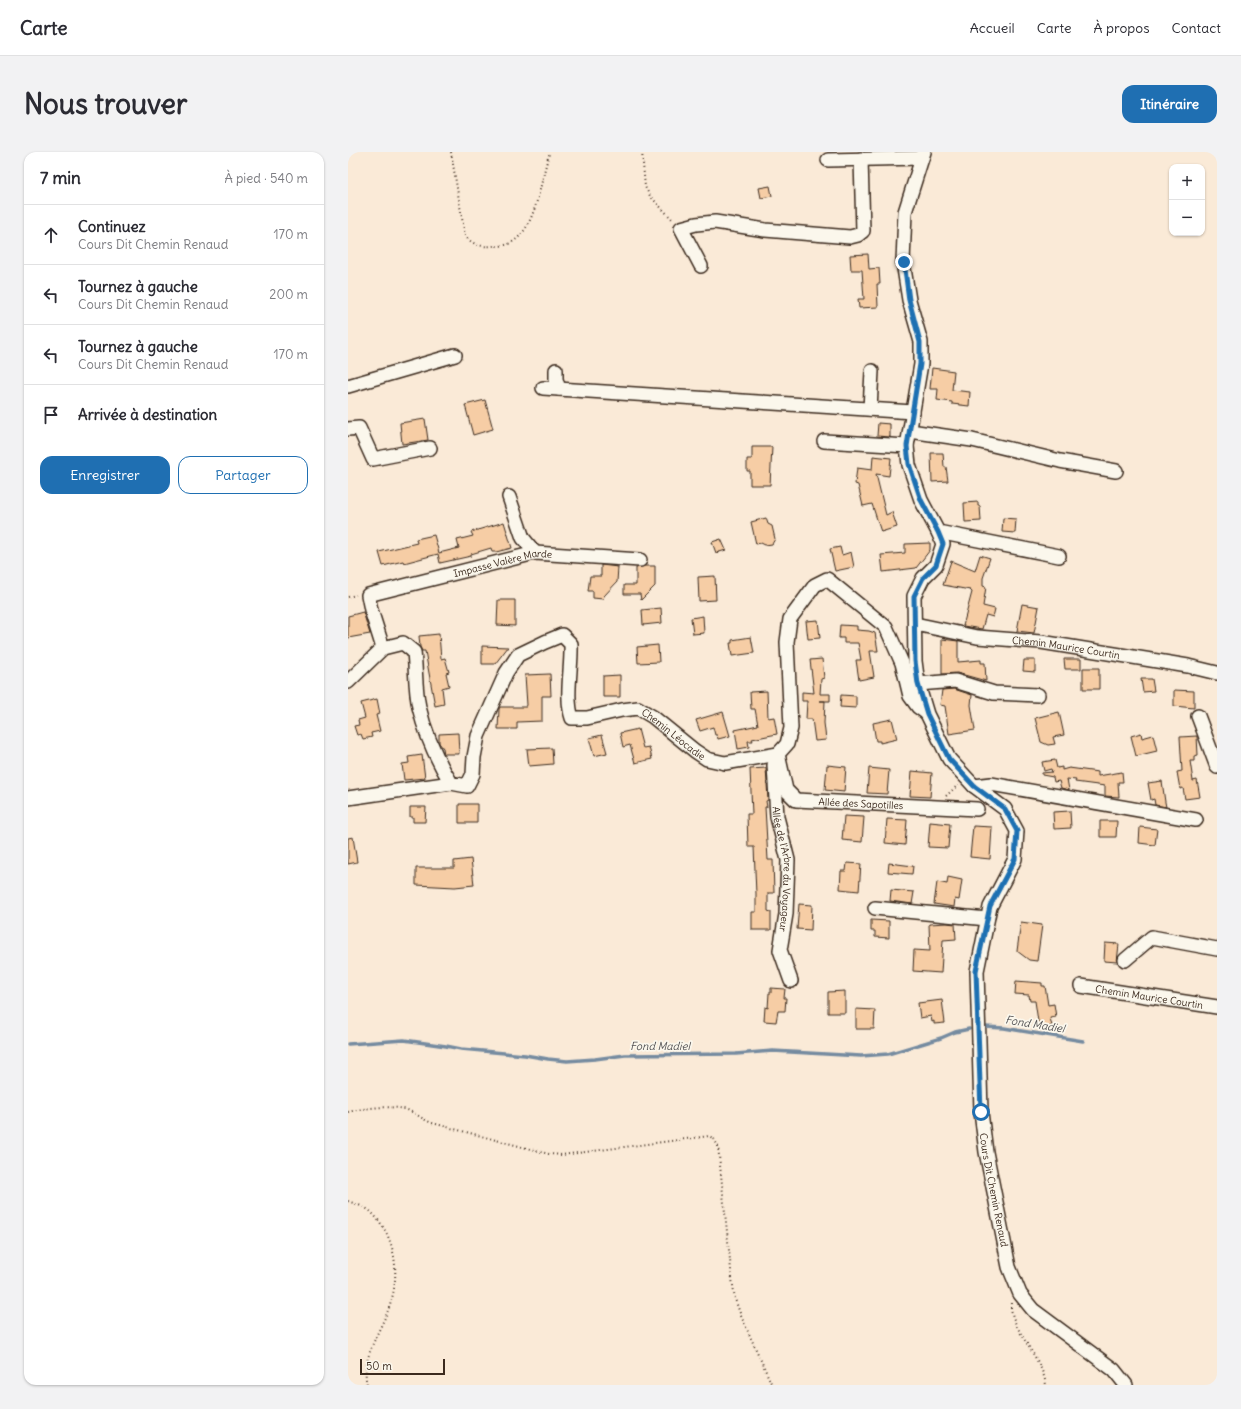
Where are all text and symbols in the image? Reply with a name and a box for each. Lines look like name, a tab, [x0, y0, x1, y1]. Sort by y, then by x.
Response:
text: Carte	[20, 16, 67, 40]
text: Accueil	[970, 19, 1015, 37]
text: Carte	[1037, 19, 1072, 37]
text: À propos	[1094, 19, 1150, 37]
text: Contact	[1172, 19, 1221, 37]
button: Itinéraire	[1122, 85, 1217, 123]
text: Nous trouver	[24, 86, 187, 122]
map controls	[1169, 164, 1205, 236]
button: +	[1169, 164, 1205, 200]
text: 7 min	[40, 167, 81, 189]
text: À pied · 540 m	[224, 170, 308, 187]
button: −	[1169, 200, 1205, 236]
text: Continuez	[78, 217, 146, 236]
icon: ahead	[40, 224, 62, 246]
text: 170 m	[273, 226, 308, 243]
text: Cours Dit Chemin Renaud	[78, 236, 228, 253]
route end	[895, 253, 913, 271]
text: Tournez à gauche	[78, 277, 198, 296]
icon: left	[40, 284, 62, 306]
text: 200 m	[269, 286, 308, 303]
text: Cours Dit Chemin Renaud	[78, 296, 228, 313]
text: Tournez à gauche	[78, 337, 198, 356]
icon: left	[40, 344, 62, 366]
text: 170 m	[273, 346, 308, 363]
text: Cours Dit Chemin Renaud	[78, 356, 228, 373]
icon: arrive	[40, 404, 62, 426]
text: Arrivée à destination	[78, 405, 217, 424]
button: Enregistrer	[40, 456, 170, 494]
button: Partager	[178, 456, 308, 494]
street label: Impasse Valère Marde	[452, 546, 553, 580]
street label: Chemin Maurice Courtin	[1012, 633, 1121, 661]
street label: Chemin Léocadie	[639, 705, 708, 763]
street label: Allée des Sapotilles	[818, 795, 904, 812]
street label: Allée de l'Arbre du Voyageur	[770, 806, 795, 933]
street label: Chemin Maurice Courtin	[1094, 982, 1204, 1011]
water label: Fond Madiel	[1004, 1012, 1067, 1036]
water label: Fond Madiel	[630, 1039, 691, 1053]
route start	[972, 1103, 990, 1121]
street label: Cours Dit Chemin Renaud	[977, 1132, 1011, 1248]
scale bar	[360, 1357, 445, 1376]
text: 50 m	[366, 1359, 392, 1373]

